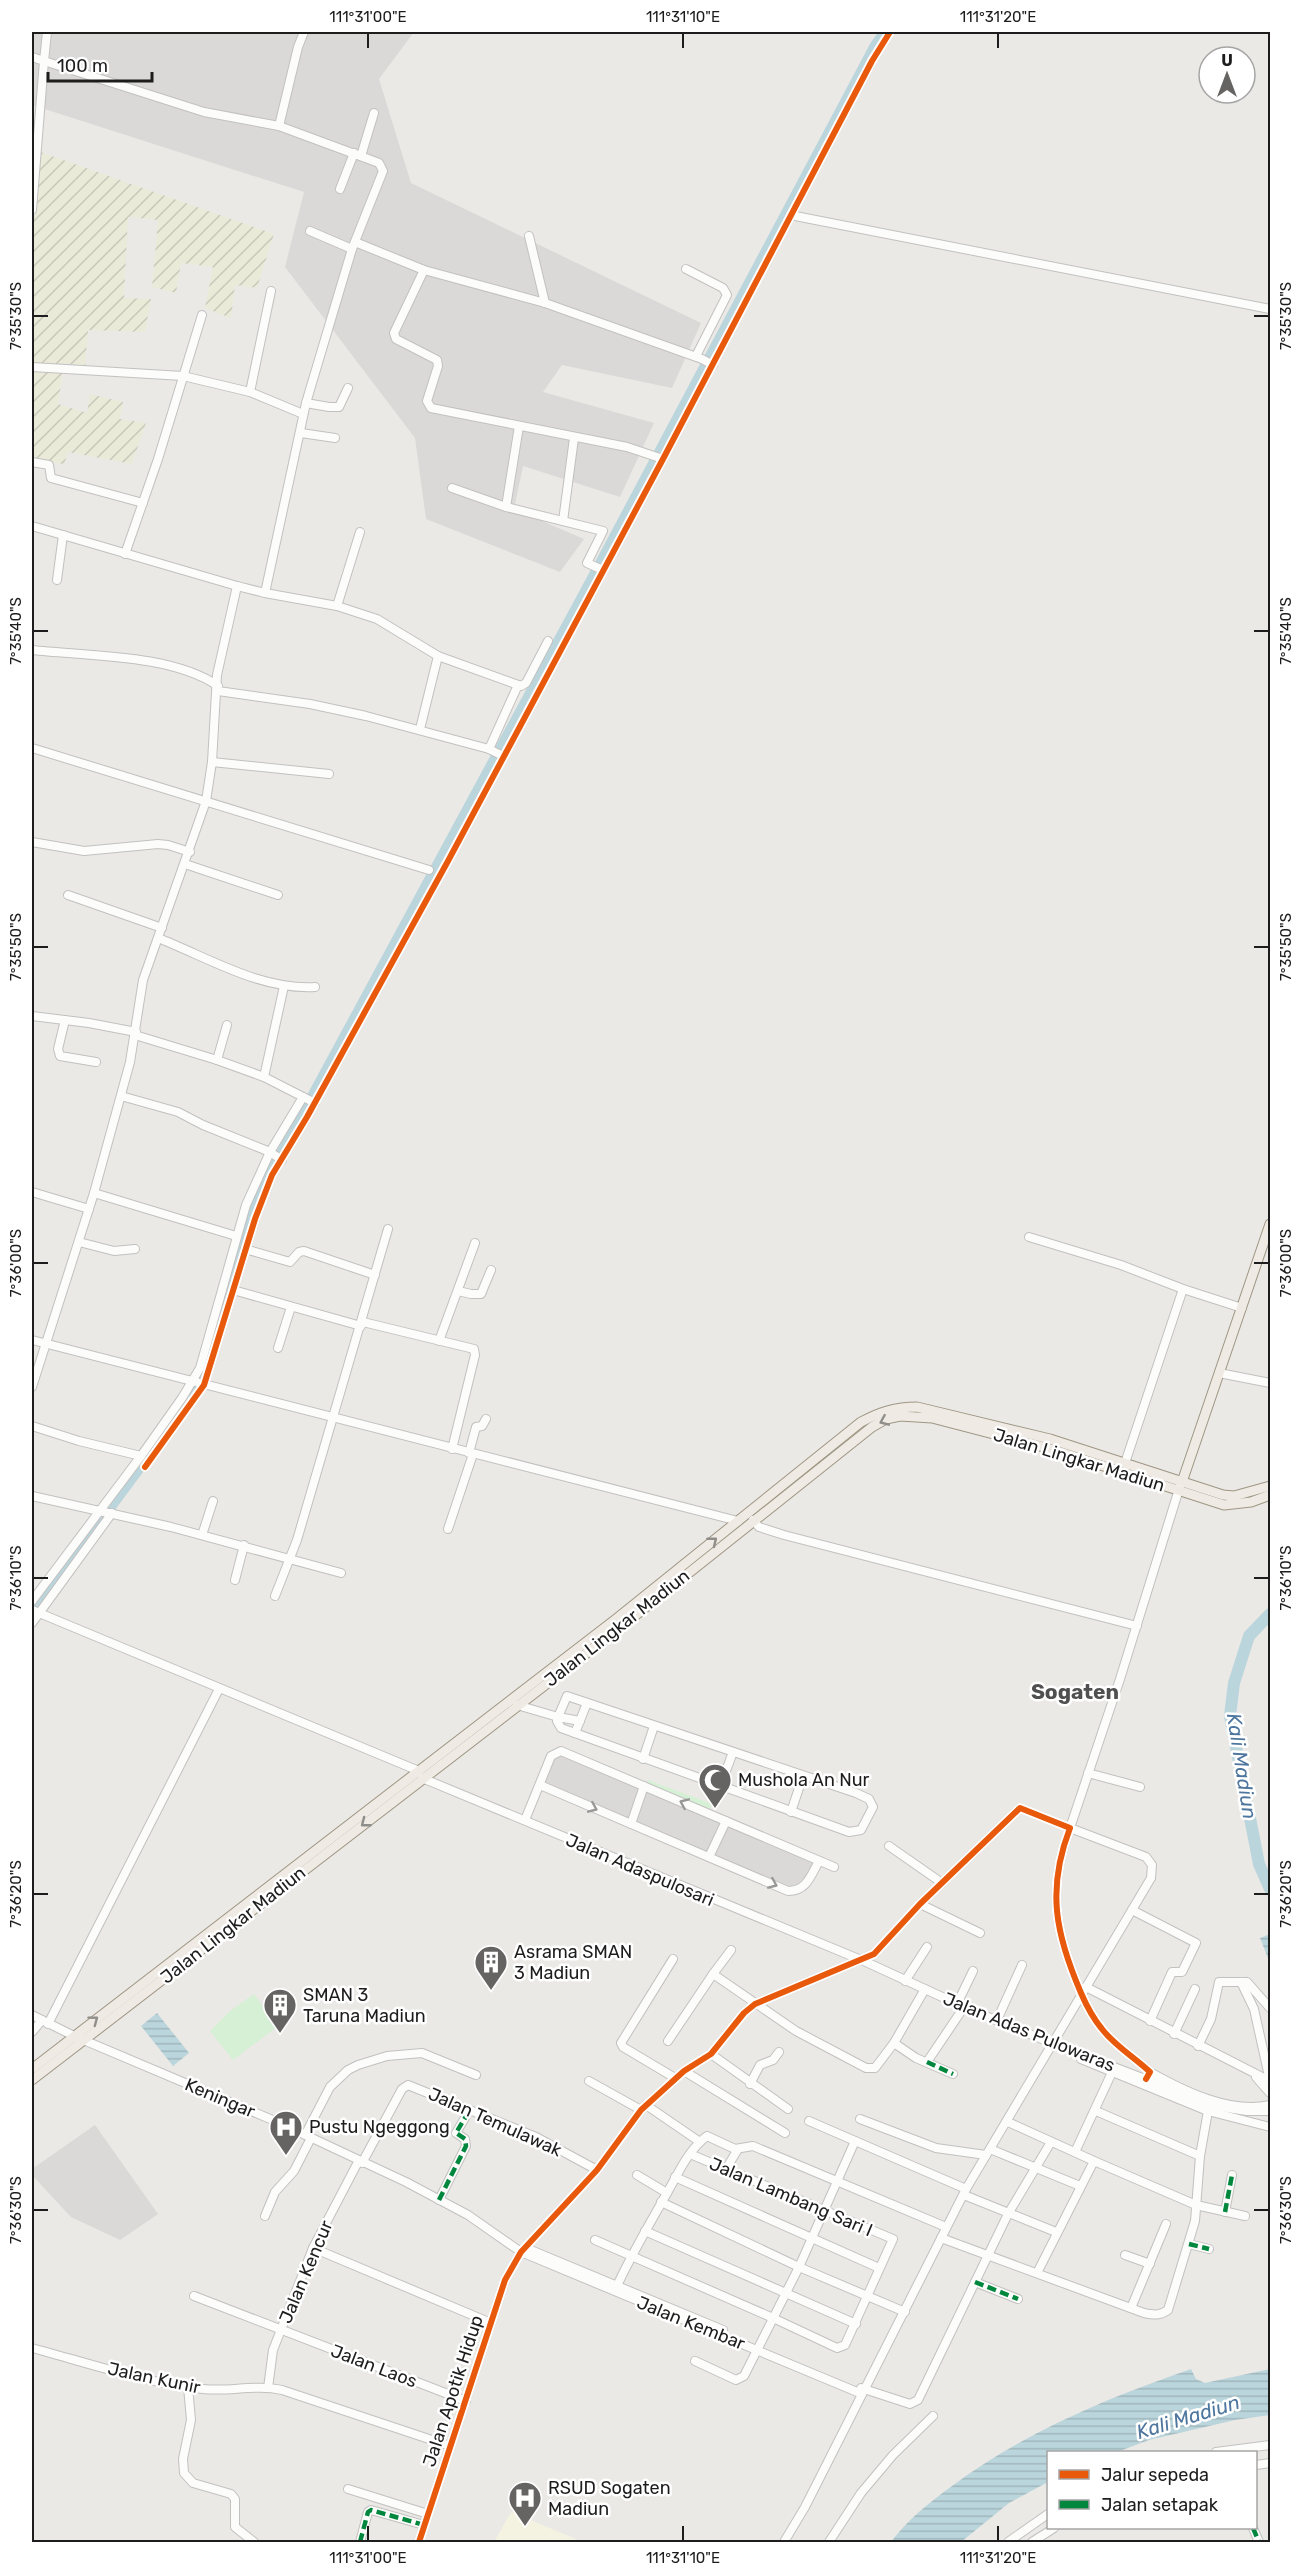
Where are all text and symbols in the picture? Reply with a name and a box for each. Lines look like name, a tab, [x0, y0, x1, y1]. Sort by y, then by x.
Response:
text: 111°31'00"E	[329, 8, 407, 26]
text: 111°31'10"E	[646, 8, 720, 26]
text: 111°31'20"E	[960, 8, 1036, 26]
scale bar	[48, 45, 152, 83]
north arrow	[1197, 45, 1257, 105]
text: U	[1221, 51, 1233, 70]
text: 100 m	[57, 55, 108, 77]
text: 7°35'30"S	[7, 282, 25, 350]
text: 7°35'30"S	[1277, 282, 1295, 350]
text: 7°35'40"S	[7, 597, 25, 665]
text: 7°35'40"S	[1277, 597, 1295, 665]
text: 7°35'50"S	[7, 913, 25, 981]
text: 7°35'50"S	[1277, 913, 1295, 981]
text: 7°36'00"S	[7, 1229, 25, 1297]
text: 7°36'00"S	[1277, 1229, 1295, 1297]
one-way arrow	[880, 1414, 891, 1426]
street label: Jalan Lingkar Madiun	[991, 1423, 1167, 1497]
one-way arrow	[706, 1537, 717, 1548]
text: 7°36'10"S	[7, 1545, 25, 1611]
text: 7°36'10"S	[1277, 1545, 1295, 1611]
street label: Jalan Lingkar Madiun	[540, 1565, 694, 1691]
district label: Sogaten	[1031, 1679, 1119, 1704]
water label: Kali Madiun	[1222, 1711, 1262, 1821]
mosque icon: Mushola An Nur	[697, 1762, 733, 1809]
place label: Mushola An Nur	[738, 1769, 870, 1791]
one-way arrow	[679, 1798, 690, 1810]
one-way arrow	[587, 1801, 598, 1813]
one-way arrow	[360, 1815, 371, 1826]
street label: Jalan Adaspulosari	[563, 1829, 717, 1911]
text: 7°36'20"S	[7, 1860, 25, 1928]
text: 7°36'20"S	[1277, 1860, 1295, 1928]
street label: Jalan Lingkar Madiun	[156, 1862, 310, 1988]
one-way arrow	[767, 1877, 778, 1889]
place label: Asrama SMAN 3 Madiun	[514, 1941, 632, 1984]
building icon: Asrama SMAN 3 Madiun	[473, 1944, 509, 1991]
place label: SMAN 3 Taruna Madiun	[303, 1984, 426, 2027]
building icon: SMAN 3 Taruna Madiun	[262, 1987, 298, 2034]
street label: Jalan Adas Pulowaras	[940, 1987, 1118, 2077]
one-way arrow	[87, 2017, 98, 2028]
street label: Keningar	[182, 2073, 259, 2123]
street label: Jalan Temulawak	[425, 2083, 566, 2162]
hospital icon: Pustu Ngeggong	[268, 2109, 304, 2156]
place label: Pustu Ngeggong	[309, 2116, 450, 2138]
street label: Jalan Lambang Sari I	[706, 2153, 876, 2241]
text: 7°36'30"S	[7, 2176, 25, 2244]
text: 7°36'30"S	[1277, 2176, 1295, 2244]
street label: Jalan Kencur	[274, 2217, 338, 2327]
street label: Jalan Kembar	[634, 2291, 748, 2355]
street label: Jalan Apotik Hidup	[418, 2313, 488, 2469]
street label: Jalan Laos	[328, 2340, 420, 2392]
street label: Jalan Kunir	[106, 2357, 203, 2399]
water label: Kali Madiun	[1133, 2390, 1243, 2444]
legend	[1047, 2451, 1257, 2529]
text: Jalur sepeda	[1101, 2464, 1209, 2486]
place label: RSUD Sogaten Madiun	[548, 2477, 671, 2520]
hospital icon: RSUD Sogaten Madiun	[507, 2480, 543, 2527]
text: Jalan setapak	[1101, 2494, 1219, 2516]
text: 111°31'00"E	[329, 2549, 407, 2567]
text: 111°31'10"E	[646, 2549, 720, 2567]
text: 111°31'20"E	[960, 2549, 1036, 2567]

